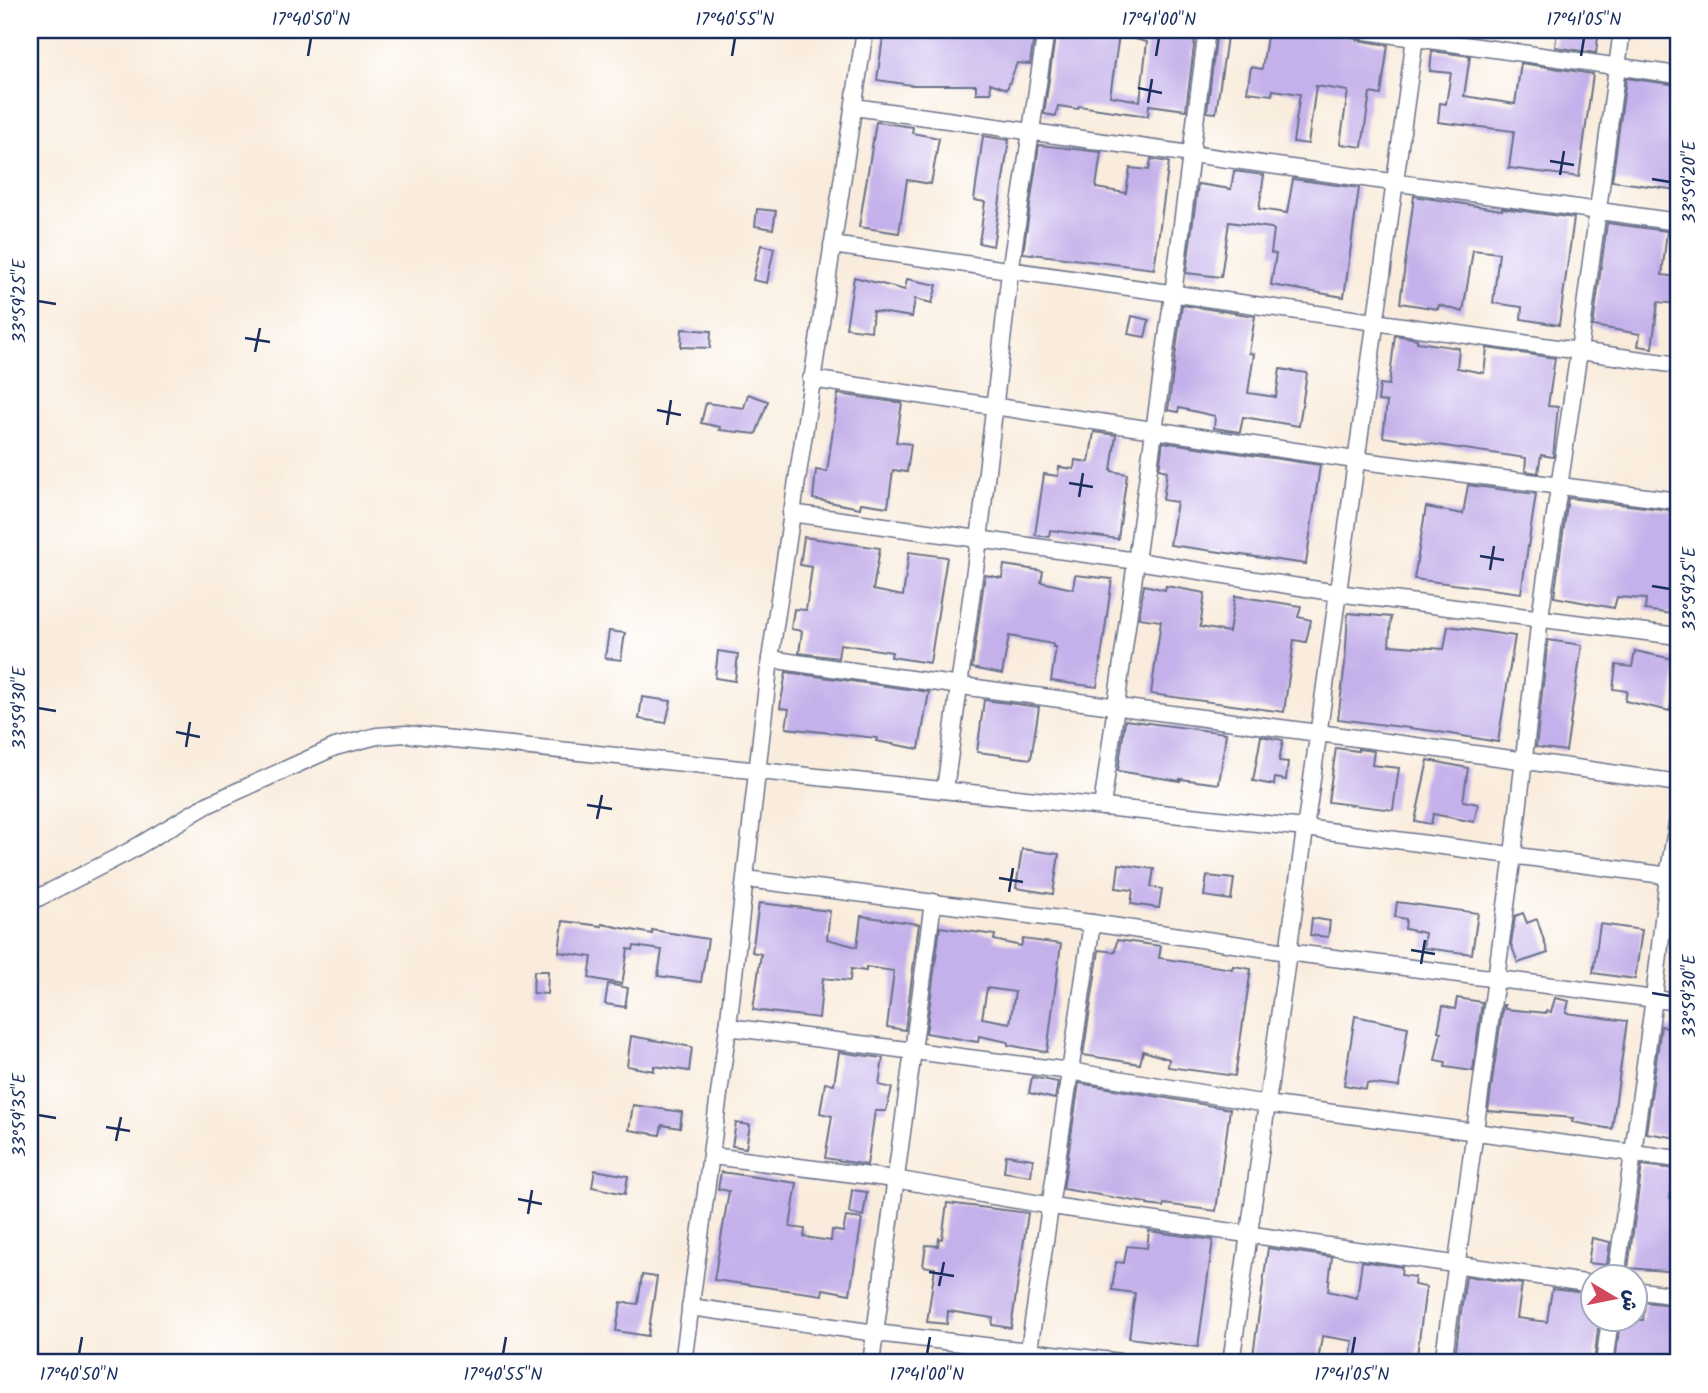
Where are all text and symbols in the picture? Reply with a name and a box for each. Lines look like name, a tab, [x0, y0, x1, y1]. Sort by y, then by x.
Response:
text: 17°40'50"N	[272, 6, 350, 35]
text: 17°40'55"N	[695, 6, 775, 35]
text: 17°41'00"N	[1122, 6, 1196, 35]
text: 17°41'05"N	[1546, 6, 1622, 35]
text: 33°59'20"E	[1676, 140, 1705, 224]
text: 33°59'25"E	[6, 258, 35, 343]
text: 33°59'25"E	[1676, 546, 1705, 631]
text: 33°59'30"E	[6, 666, 35, 750]
text: 33°59'30"E	[1676, 954, 1705, 1038]
text: 33°59'35"E	[6, 1072, 35, 1157]
north arrow	[1578, 1264, 1648, 1334]
text: ش	[1612, 1288, 1645, 1314]
text: 17°40'50"N	[40, 1361, 118, 1390]
text: 17°40'55"N	[463, 1361, 543, 1390]
text: 17°41'00"N	[890, 1361, 964, 1390]
text: 17°41'05"N	[1314, 1361, 1390, 1390]

